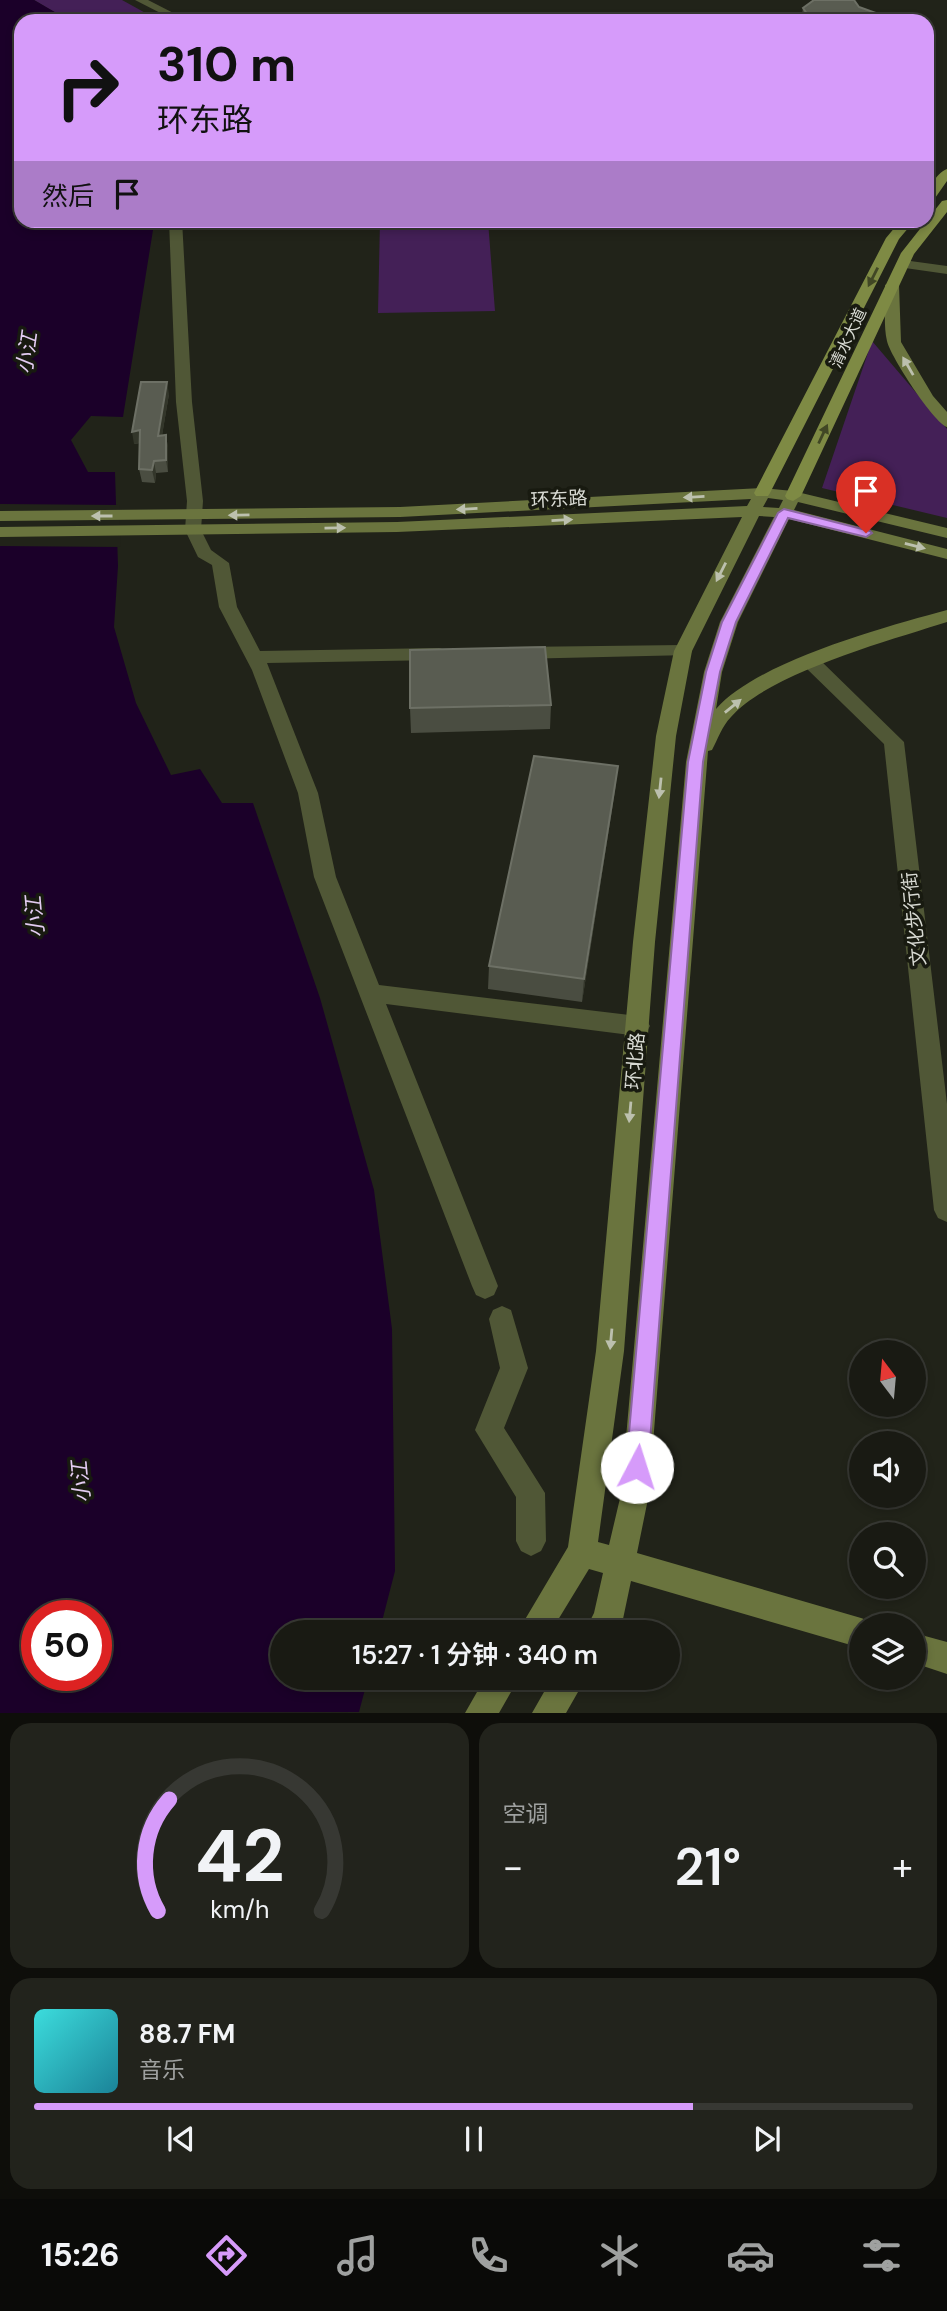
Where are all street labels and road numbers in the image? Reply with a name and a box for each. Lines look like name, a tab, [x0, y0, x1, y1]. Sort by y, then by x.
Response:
street label: 清水大道	[825, 305, 871, 371]
street label: 环东路	[530, 485, 588, 513]
street label: 文化步行街	[897, 870, 931, 968]
street label: 环北路	[620, 1032, 650, 1090]

